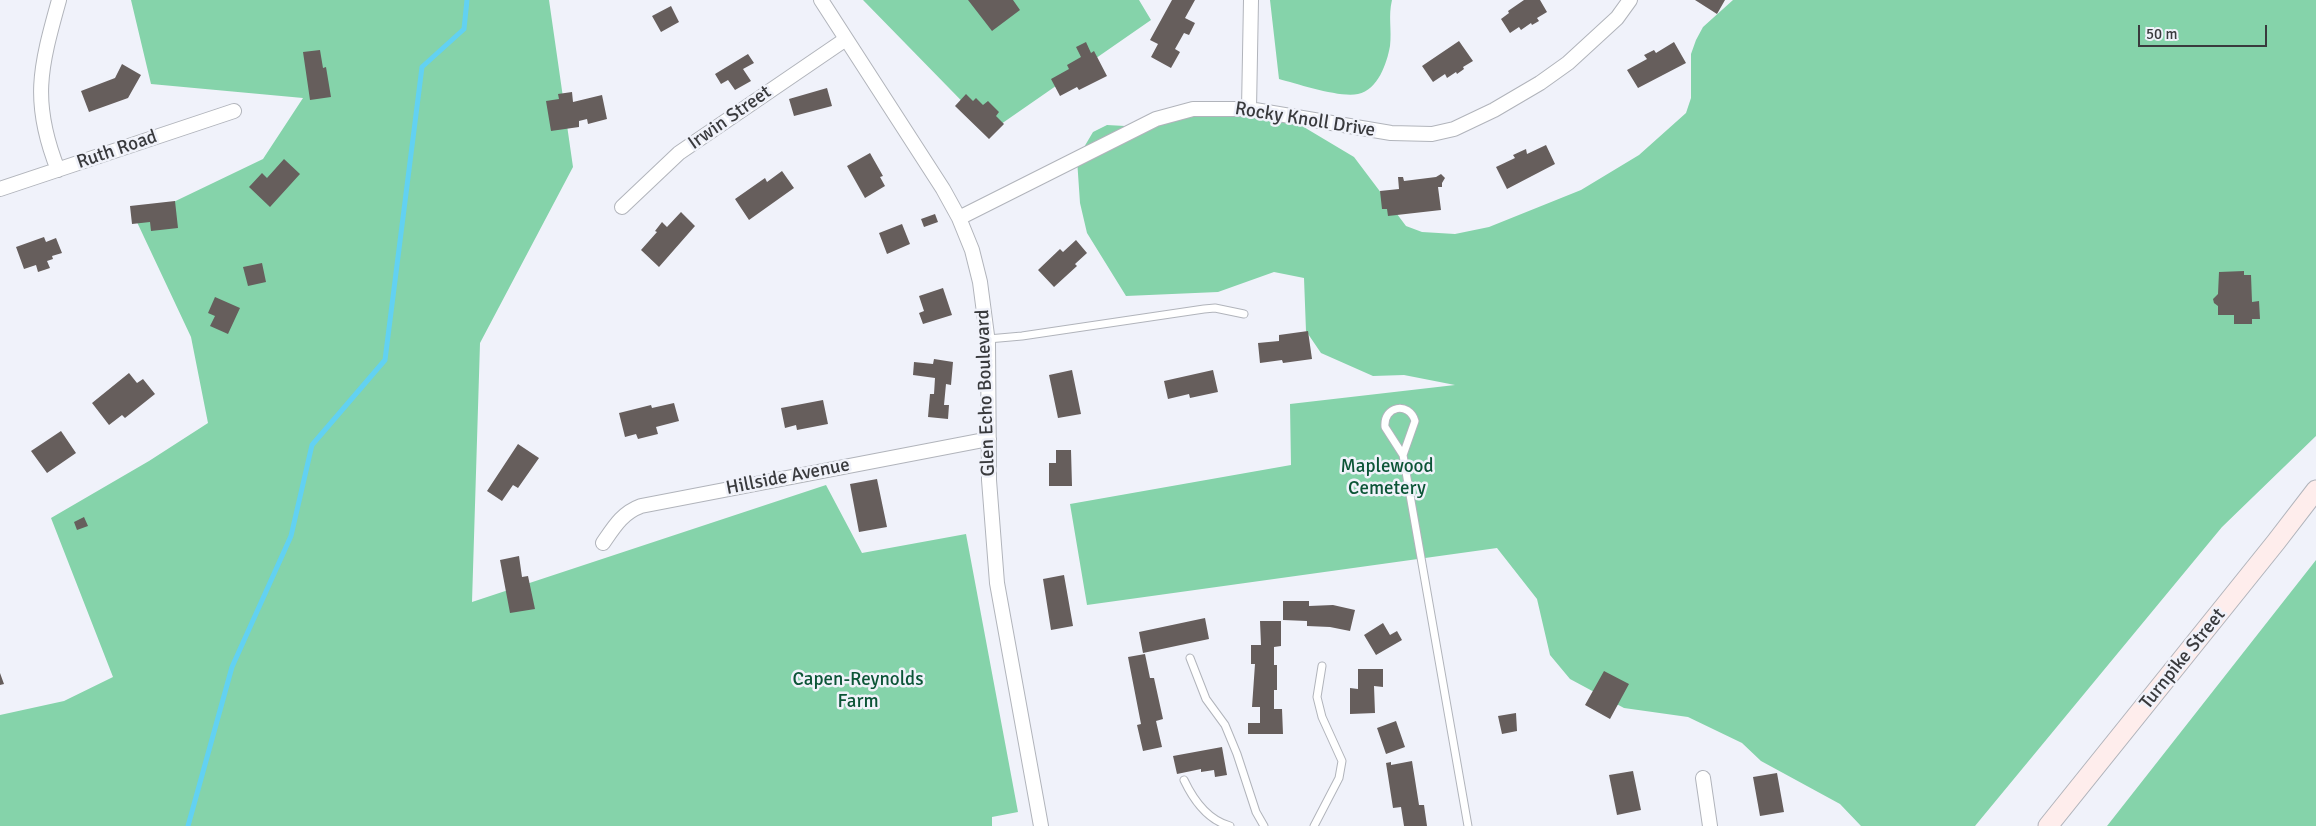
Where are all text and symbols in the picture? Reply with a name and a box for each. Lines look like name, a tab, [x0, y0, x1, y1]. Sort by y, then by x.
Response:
scale bar	[2141, 15, 2270, 47]
text: 50 m	[2146, 25, 2177, 43]
street label: Irwin Street	[684, 81, 776, 155]
street label: Rocky Knoll Drive	[1233, 98, 1377, 142]
street label: Ruth Road	[74, 126, 160, 174]
street label: Glen Echo Boulevard	[972, 309, 1000, 477]
street label: Hillside Avenue	[724, 454, 852, 500]
park label: Maplewood Cemetery	[1340, 456, 1434, 500]
street label: Turnpike Street	[2135, 604, 2231, 714]
park label: Capen-Reynolds Farm	[793, 669, 923, 713]

